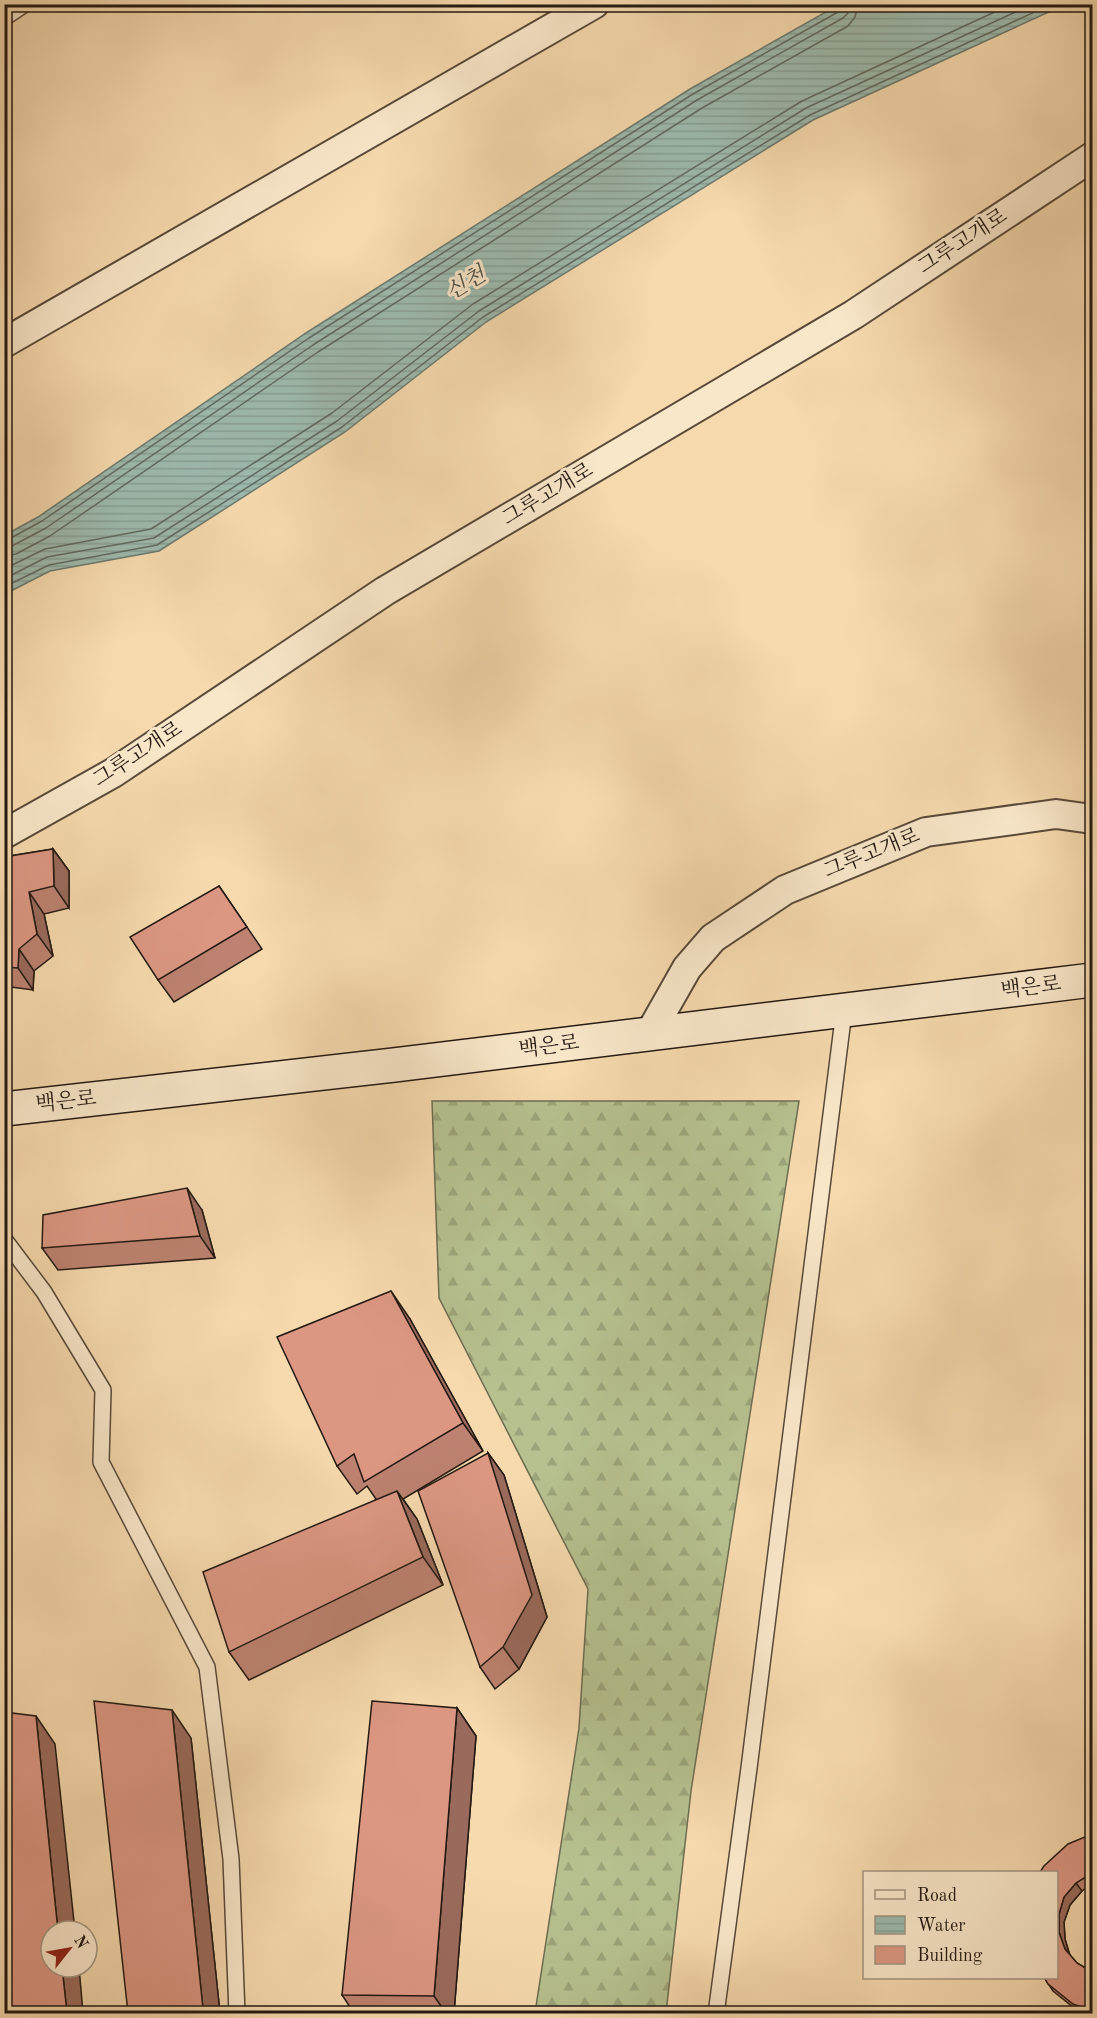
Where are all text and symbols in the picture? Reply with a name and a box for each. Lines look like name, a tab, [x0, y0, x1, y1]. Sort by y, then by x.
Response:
street label: 그루고개로	[914, 204, 1011, 278]
water label: 신천	[441, 261, 491, 304]
street label: 그루고개로	[498, 458, 597, 530]
street label: 그루고개로	[89, 717, 186, 791]
street label: 그루고개로	[820, 823, 923, 883]
street label: 백은로	[999, 972, 1062, 1002]
street label: 백은로	[517, 1031, 580, 1061]
street label: 백은로	[34, 1086, 97, 1116]
legend	[863, 1871, 1058, 1979]
text: Road	[917, 1887, 957, 1905]
text: Water	[917, 1917, 966, 1935]
north arrow	[39, 1919, 99, 1979]
text: N	[70, 1933, 91, 1952]
text: Building	[917, 1947, 983, 1965]

